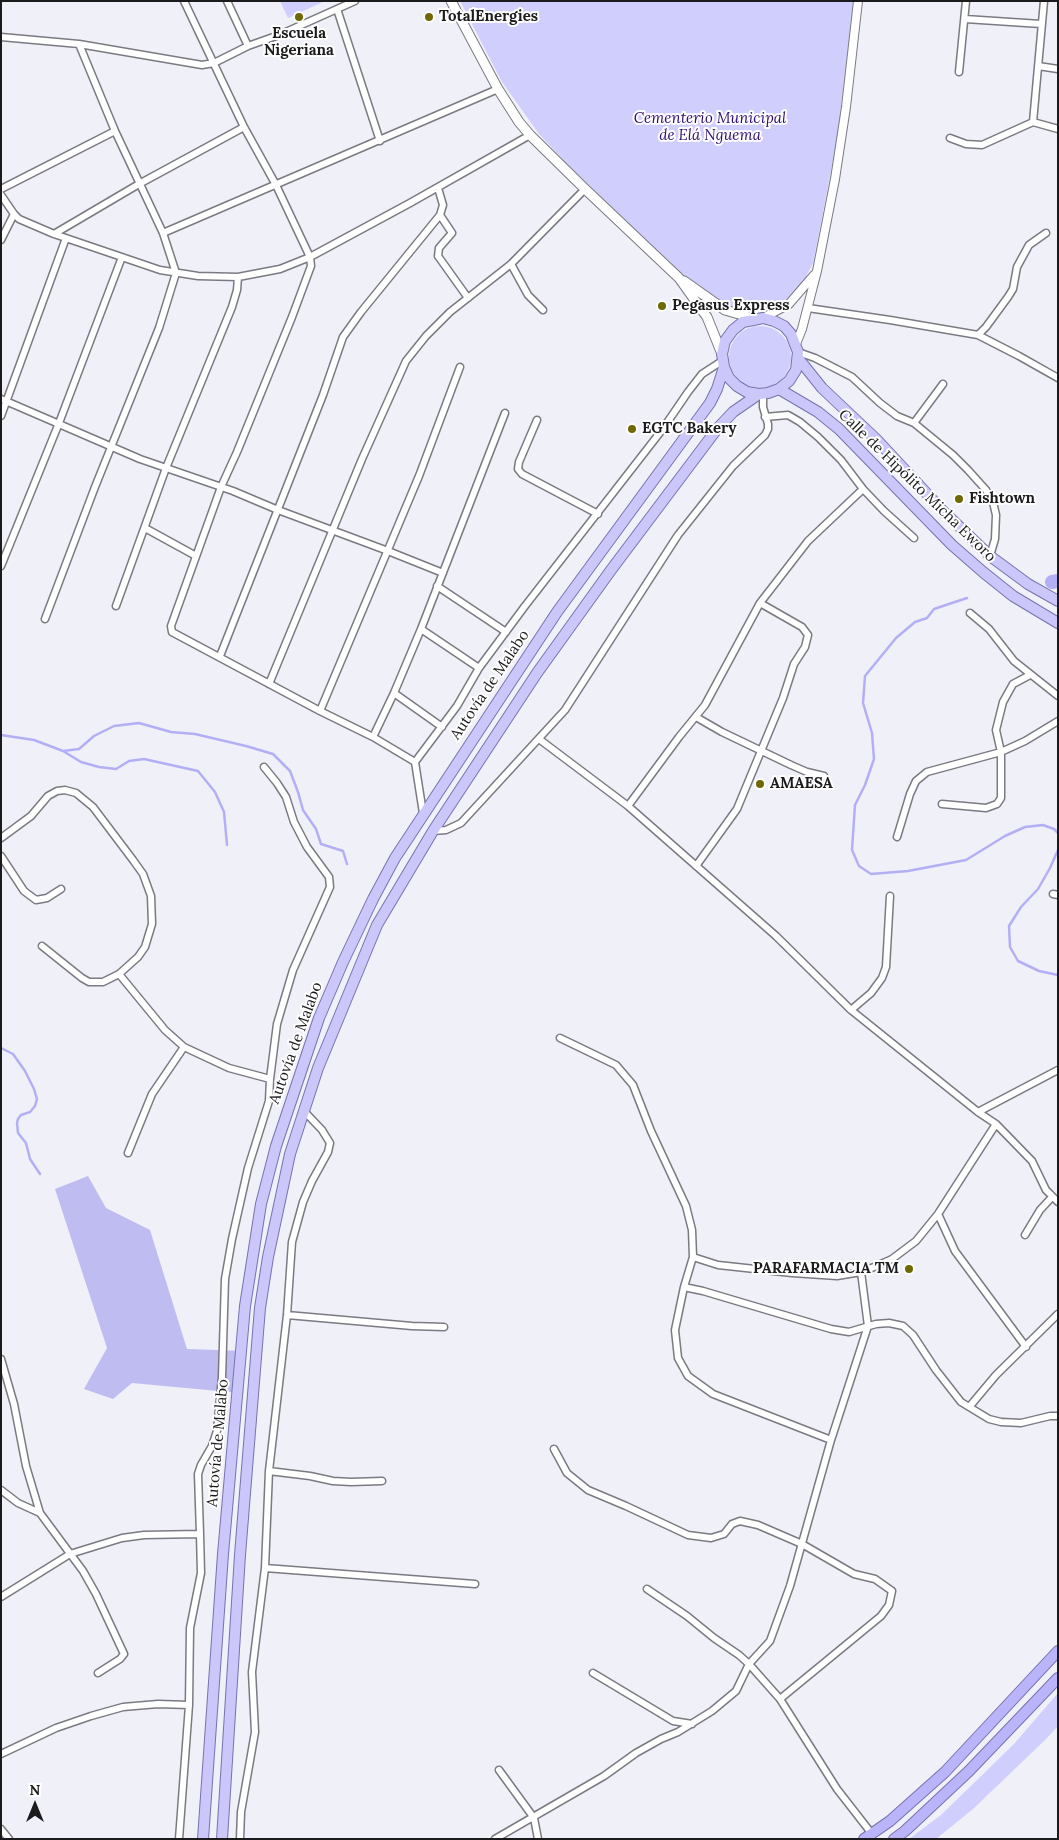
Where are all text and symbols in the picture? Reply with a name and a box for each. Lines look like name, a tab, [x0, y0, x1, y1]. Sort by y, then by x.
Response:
place label: TotalEnergies	[439, 8, 538, 26]
marker: Escuela Nigeriana	[293, 11, 305, 23]
marker: TotalEnergies	[423, 11, 435, 23]
place label: Escuela Nigeriana	[264, 25, 334, 60]
park label: Cementerio Municipal de Elá Nguema	[634, 110, 786, 145]
place label: Pegasus Express	[672, 297, 790, 315]
marker: Pegasus Express	[656, 300, 668, 312]
street label: Calle de Hipólito Micha Eworo	[835, 406, 999, 566]
place label: EGTC Bakery	[642, 420, 737, 438]
marker: EGTC Bakery	[626, 423, 638, 435]
place label: Fishtown	[969, 490, 1035, 508]
marker: Fishtown	[953, 493, 965, 505]
street label: Autovía de Malabo	[447, 627, 533, 743]
place label: AMAESA	[770, 775, 833, 793]
marker: AMAESA	[754, 778, 766, 790]
street label: Autovía de Malabo	[266, 980, 326, 1106]
place label: PARAFARMACIA TM	[753, 1260, 899, 1278]
marker: PARAFARMACIA TM	[903, 1263, 915, 1275]
street label: Autovía de Malabo	[203, 1378, 233, 1508]
north arrow	[10, 1780, 60, 1830]
text: N	[30, 1781, 40, 1799]

